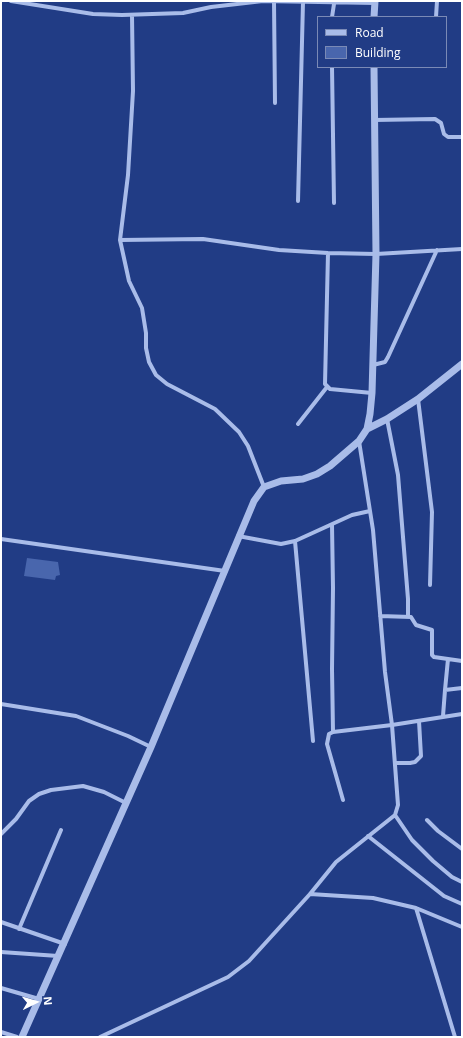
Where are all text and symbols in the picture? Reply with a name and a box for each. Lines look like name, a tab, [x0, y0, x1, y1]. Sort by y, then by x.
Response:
legend	[317, 16, 447, 68]
text: Road	[355, 24, 384, 41]
text: Building	[355, 44, 400, 61]
north arrow	[16, 982, 56, 1022]
text: N	[41, 996, 56, 1006]

